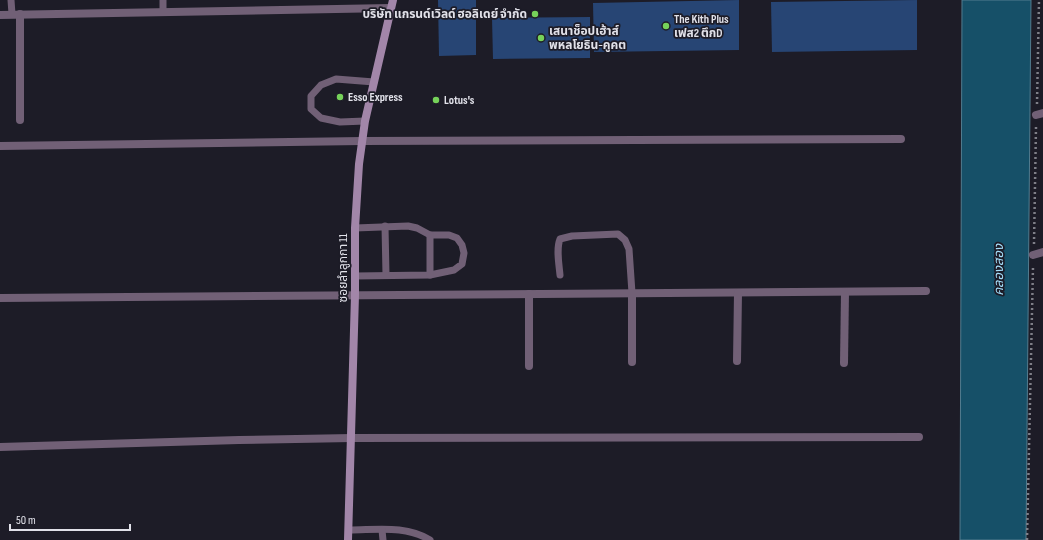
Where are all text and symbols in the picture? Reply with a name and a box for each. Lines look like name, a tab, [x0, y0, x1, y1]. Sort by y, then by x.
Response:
place label: บริษัท แกรนด์เวิลด์ ฮอลิเดย์ จำกัด	[362, 7, 527, 22]
marker: บริษัท แกรนด์เวิลด์ ฮอลิเดย์ จำกัด	[530, 9, 540, 19]
place label: The Kith Plus เฟส2 ตึกD	[674, 12, 729, 41]
marker: The Kith Plus เฟส2 ตึกD	[661, 21, 671, 31]
place label: เสนาช็อปเฮ้าส์ พหลโยธิน-คูคต	[549, 24, 626, 53]
marker: เสนาช็อปเฮ้าส์ พหลโยธิน-คูคต	[536, 33, 546, 43]
place label: Esso Express	[348, 90, 403, 105]
marker: Esso Express	[335, 92, 345, 102]
place label: Lotus's	[444, 93, 475, 108]
marker: Lotus's	[431, 95, 441, 105]
street label: ซอยลำลูกกา 11	[336, 233, 351, 302]
water label: คลองสอง	[991, 243, 1007, 296]
scale bar	[10, 506, 130, 532]
text: 50 m	[16, 513, 36, 528]

